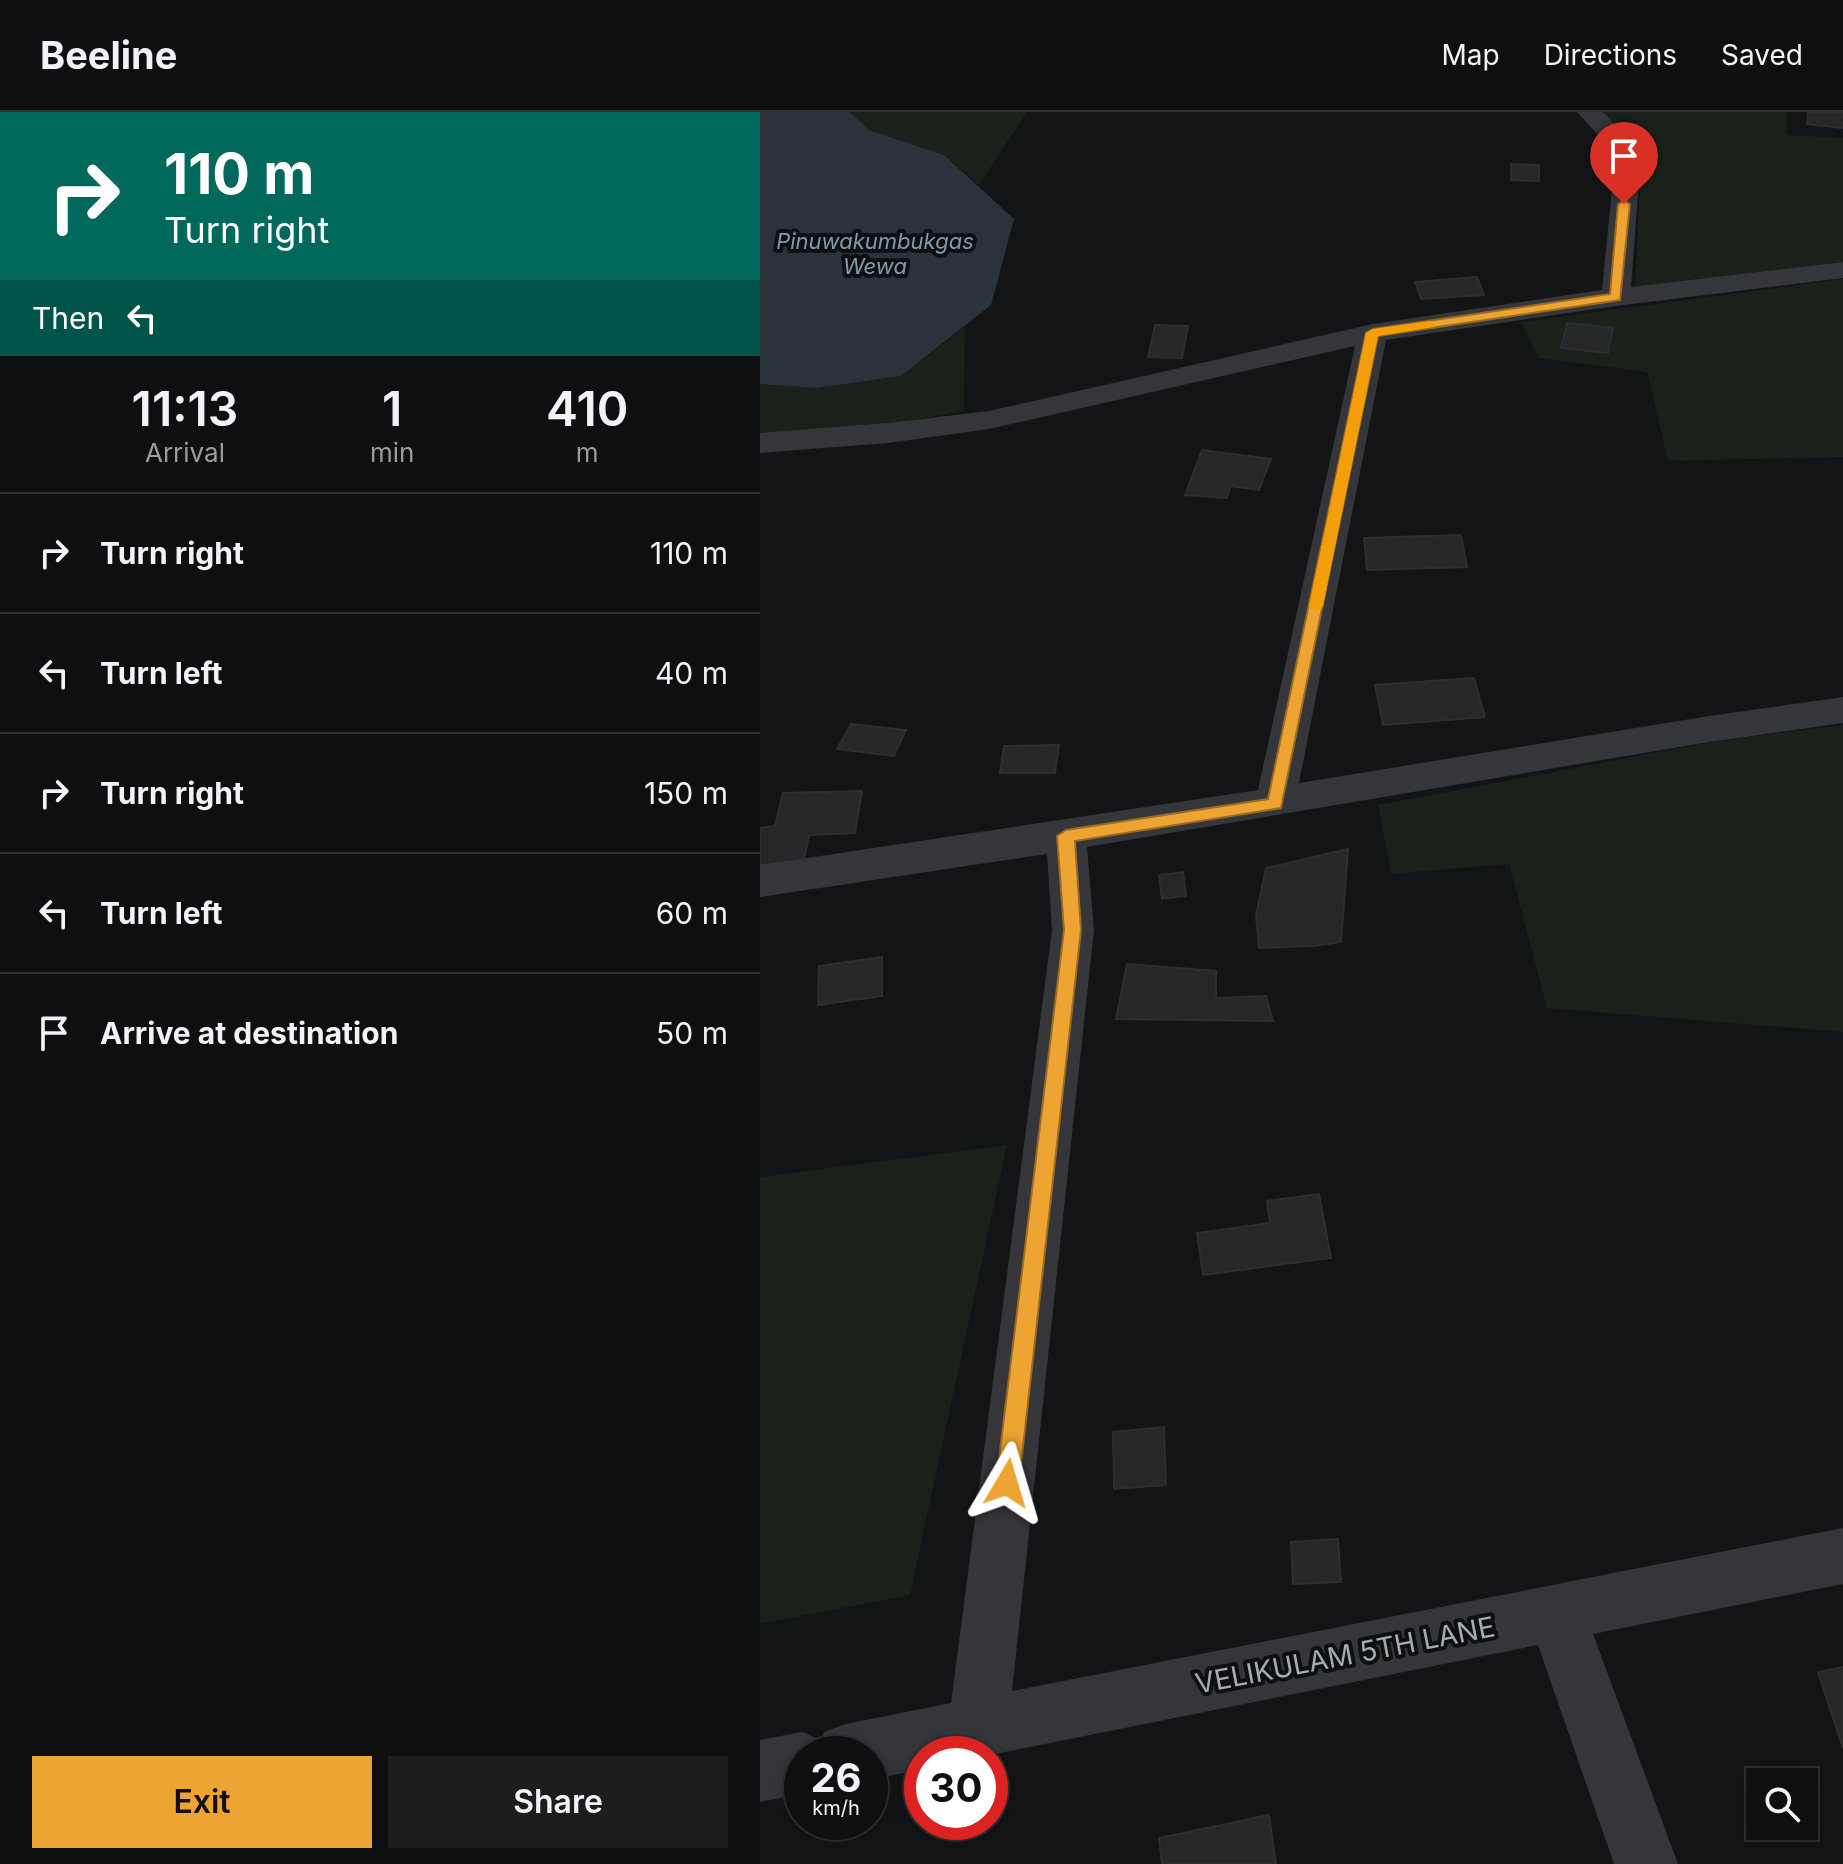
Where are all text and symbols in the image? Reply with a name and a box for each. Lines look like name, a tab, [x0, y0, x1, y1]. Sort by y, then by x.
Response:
text: Beeline	[40, 32, 177, 78]
text: Map	[1441, 38, 1500, 72]
text: Directions	[1544, 38, 1677, 72]
text: Saved	[1721, 38, 1803, 72]
pin	[1590, 122, 1658, 204]
icon: arrive	[1602, 134, 1646, 178]
text: 110 m	[164, 140, 314, 208]
icon: right	[32, 144, 136, 248]
text: Turn right	[164, 208, 329, 252]
water label: Pinuwakumbukgas Wewa	[776, 228, 974, 279]
icon: left	[120, 296, 164, 340]
text: Then	[32, 300, 104, 336]
text: 11:13	[132, 379, 238, 438]
text: 1	[382, 379, 402, 438]
text: 410	[546, 379, 628, 438]
text: Arrival	[145, 437, 225, 468]
text: min	[370, 437, 414, 468]
text: m	[576, 437, 599, 468]
icon: right	[32, 531, 76, 575]
text: Turn right	[100, 535, 244, 571]
text: 110 m	[650, 535, 728, 571]
icon: left	[32, 651, 76, 695]
text: Turn left	[100, 655, 222, 691]
text: 40 m	[655, 655, 728, 691]
icon: right	[32, 771, 76, 815]
text: Turn right	[100, 775, 244, 811]
text: 150 m	[644, 775, 728, 811]
icon: left	[32, 891, 76, 935]
text: Turn left	[100, 895, 222, 931]
text: 60 m	[656, 895, 728, 931]
icon: arrive	[32, 1011, 76, 1055]
text: Arrive at destination	[100, 1015, 398, 1051]
text: 50 m	[656, 1015, 728, 1051]
position arrow	[965, 1441, 1049, 1525]
street label: VELIKULAM 5TH LANE	[1192, 1609, 1498, 1701]
speed limit sign: 30	[904, 1736, 1008, 1840]
text: 26	[810, 1753, 862, 1802]
button: Exit	[32, 1756, 372, 1848]
button: Share	[388, 1756, 728, 1848]
map controls	[1746, 1768, 1818, 1840]
button: search	[1746, 1768, 1818, 1840]
text: km/h	[812, 1796, 860, 1820]

